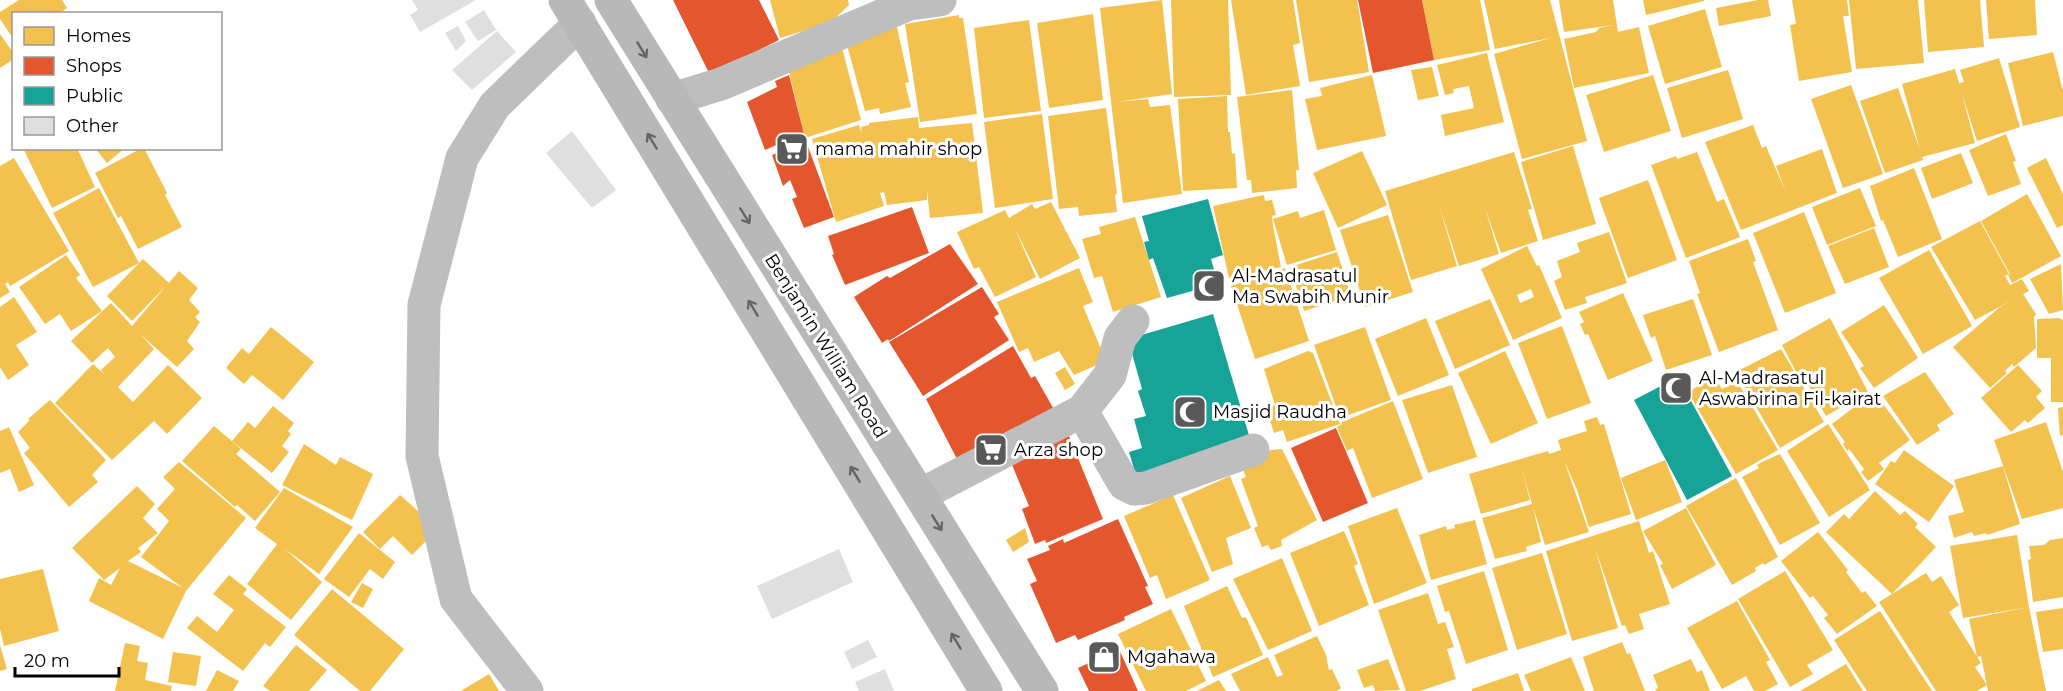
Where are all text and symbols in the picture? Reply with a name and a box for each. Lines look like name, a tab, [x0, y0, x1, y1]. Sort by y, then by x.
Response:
legend	[12, 12, 222, 150]
text: Homes	[66, 25, 131, 47]
one-way arrow	[636, 41, 648, 58]
text: Shops	[66, 55, 122, 77]
text: Public	[66, 85, 123, 107]
text: Other	[66, 115, 119, 137]
supermarket icon: mama mahir shop	[774, 131, 810, 167]
one-way arrow	[645, 133, 657, 150]
place label: mama mahir shop	[815, 138, 982, 160]
one-way arrow	[738, 207, 751, 224]
street label: Benjamin William Road	[760, 250, 892, 442]
place label: Al-Madrasatul Ma Swabih Munir	[1232, 265, 1389, 308]
mosque icon: Al-Madrasatul Ma Swabih Munir	[1191, 268, 1227, 304]
one-way arrow	[747, 300, 759, 317]
place label: Al-Madrasatul Aswabirina Fil-kairat	[1699, 367, 1881, 410]
mosque icon: Al-Madrasatul Aswabirina Fil-kairat	[1658, 370, 1694, 406]
mosque icon: Masjid Raudha	[1172, 394, 1208, 430]
place label: Masjid Raudha	[1213, 401, 1347, 423]
supermarket icon: Arza shop	[973, 432, 1009, 468]
place label: Arza shop	[1014, 439, 1103, 461]
one-way arrow	[848, 466, 860, 483]
one-way arrow	[932, 514, 944, 531]
one-way arrow	[950, 633, 962, 650]
shop icon: Mgahawa	[1086, 639, 1122, 675]
scale bar	[15, 640, 118, 678]
place label: Mgahawa	[1127, 646, 1216, 668]
text: 20 m	[24, 650, 70, 672]

